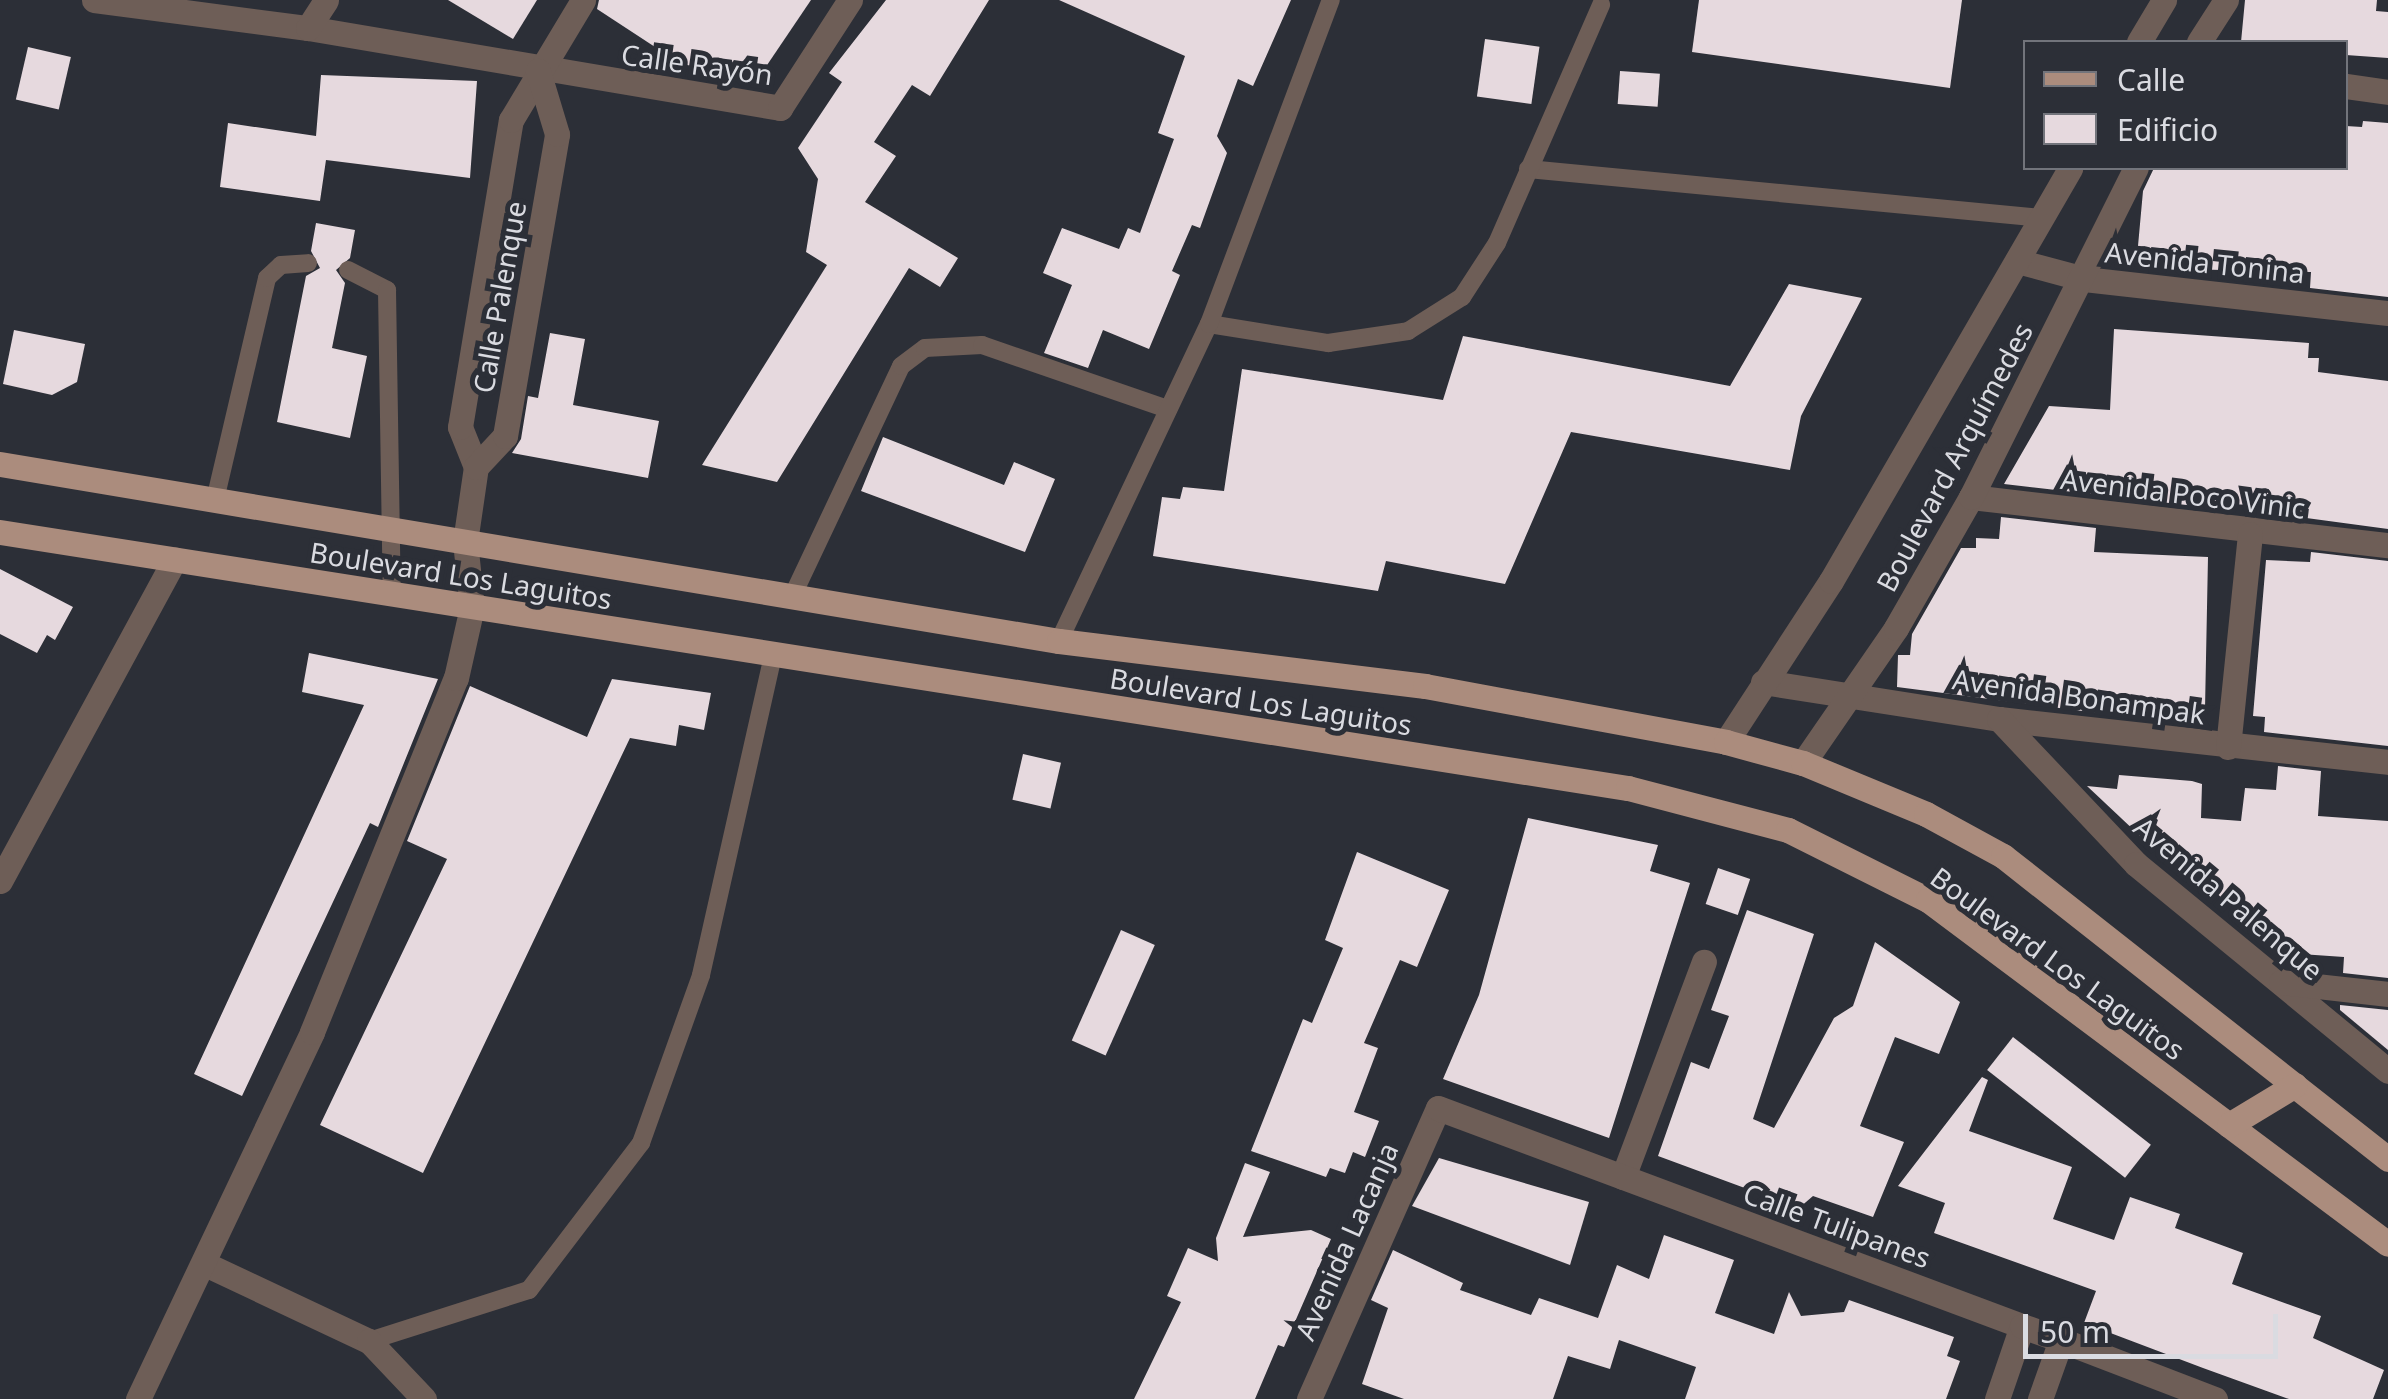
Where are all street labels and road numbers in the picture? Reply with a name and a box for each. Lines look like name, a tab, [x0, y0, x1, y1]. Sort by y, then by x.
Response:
street label: Calle Rayón	[619, 37, 775, 91]
street label: Calle Palenque	[466, 198, 532, 396]
street label: Avenida Tonina	[2103, 235, 2307, 289]
street label: Boulevard Arquímedes	[1869, 317, 2039, 597]
street label: Avenida Poco Vinic	[2059, 461, 2307, 525]
street label: Boulevard Los Laguitos	[308, 535, 614, 615]
street label: Boulevard Los Laguitos	[1108, 661, 1414, 741]
street label: Avenida Bonampak	[1950, 662, 2208, 730]
street label: Avenida Palenque	[2128, 809, 2330, 987]
street label: Boulevard Los Laguitos	[1925, 860, 2191, 1066]
street label: Avenida Lacanja	[1287, 1137, 1405, 1345]
street label: Calle Tulipanes	[1739, 1176, 1935, 1274]

